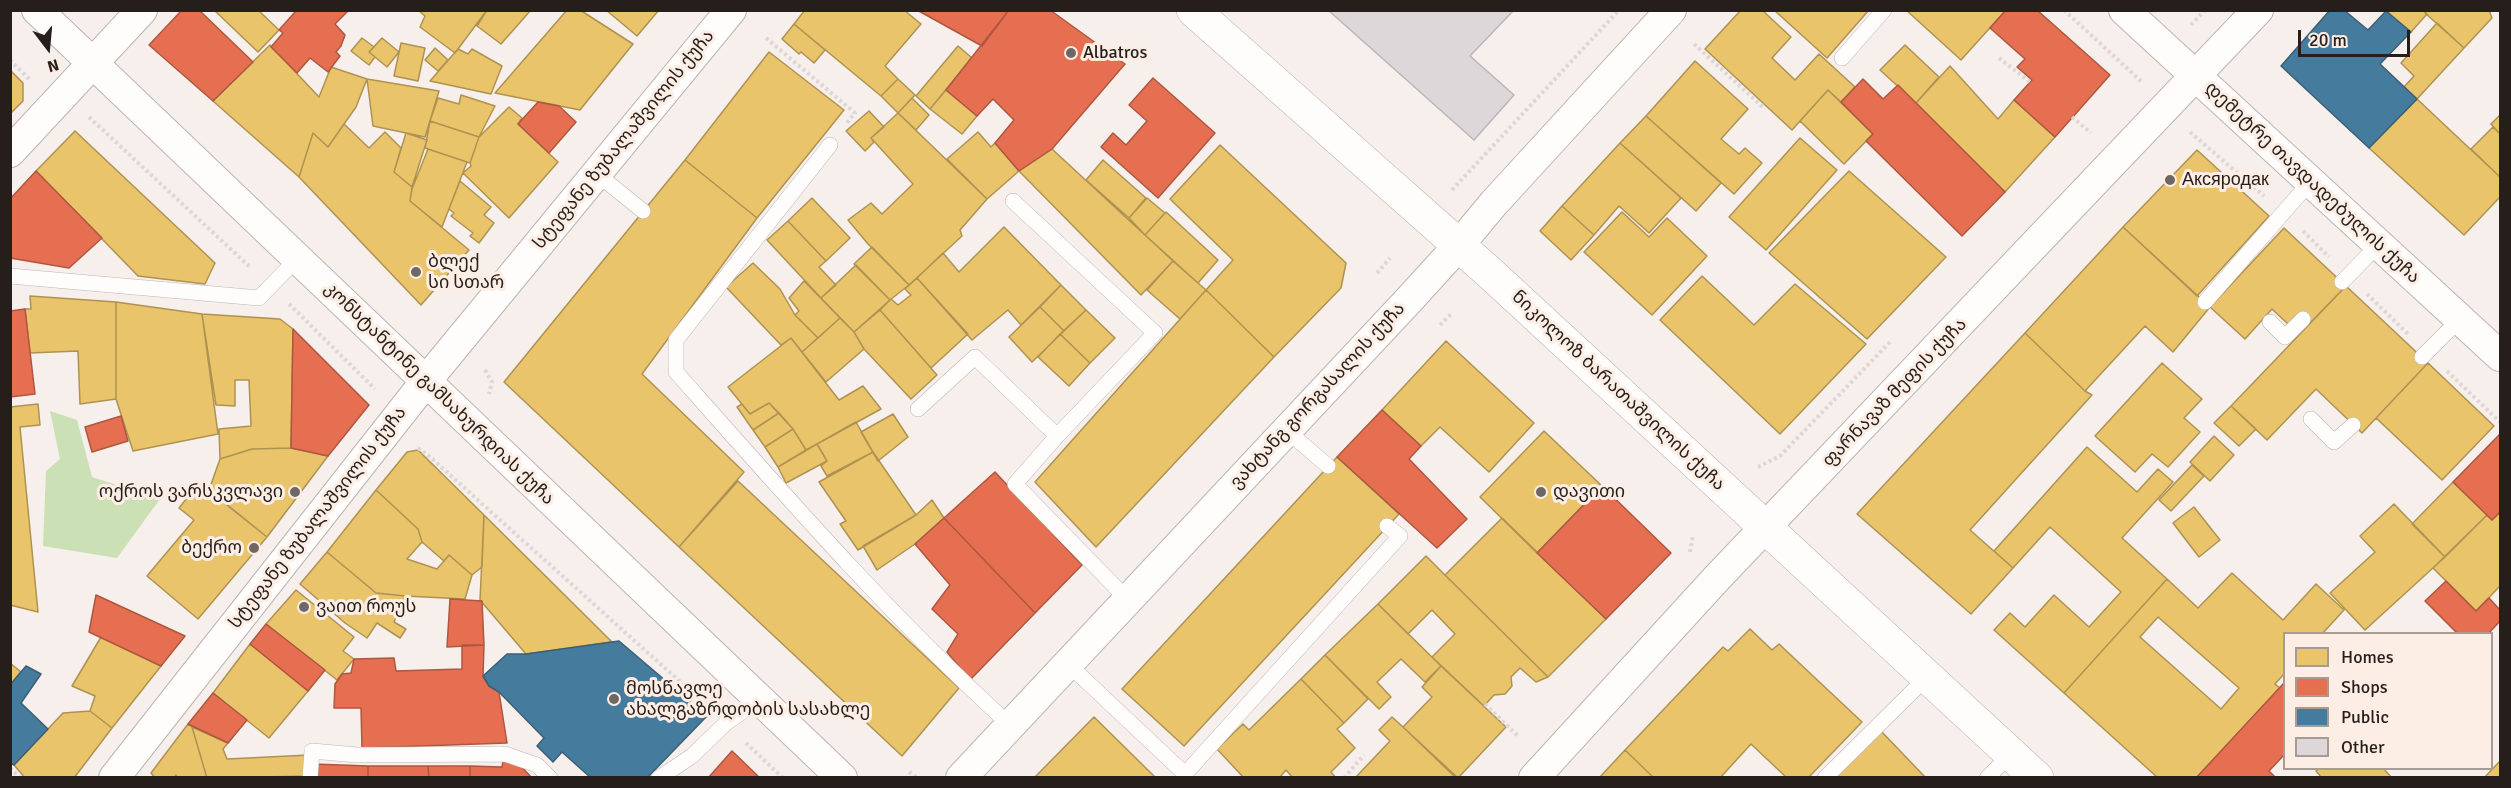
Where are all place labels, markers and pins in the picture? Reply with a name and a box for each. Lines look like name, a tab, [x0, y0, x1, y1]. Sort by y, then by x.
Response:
place label: Albatros	[1083, 42, 1147, 64]
marker: Albatros	[1064, 46, 1078, 60]
place label: Аксяродак	[2182, 169, 2269, 191]
marker: Аксяродак	[2163, 173, 2177, 187]
place label: ბლექ სი სთარ	[428, 251, 504, 294]
marker: ბლექ სი სთარ	[409, 265, 423, 279]
place label: ოქროს ვარსკვლავი	[99, 481, 283, 503]
place label: დავითი	[1553, 481, 1625, 503]
marker: ოქროს ვარსკვლავი	[288, 485, 302, 499]
marker: დავითი	[1534, 485, 1548, 499]
place label: ბექრო	[181, 537, 242, 559]
marker: ბექრო	[247, 541, 261, 555]
place label: ვაით როუს	[316, 596, 416, 618]
marker: ვაით როუს	[297, 600, 311, 614]
place label: მოსწავლე ახალგაზრდობის სასახლე	[626, 678, 870, 720]
marker: მოსწავლე ახალგაზრდობის სასახლე	[607, 692, 621, 706]

